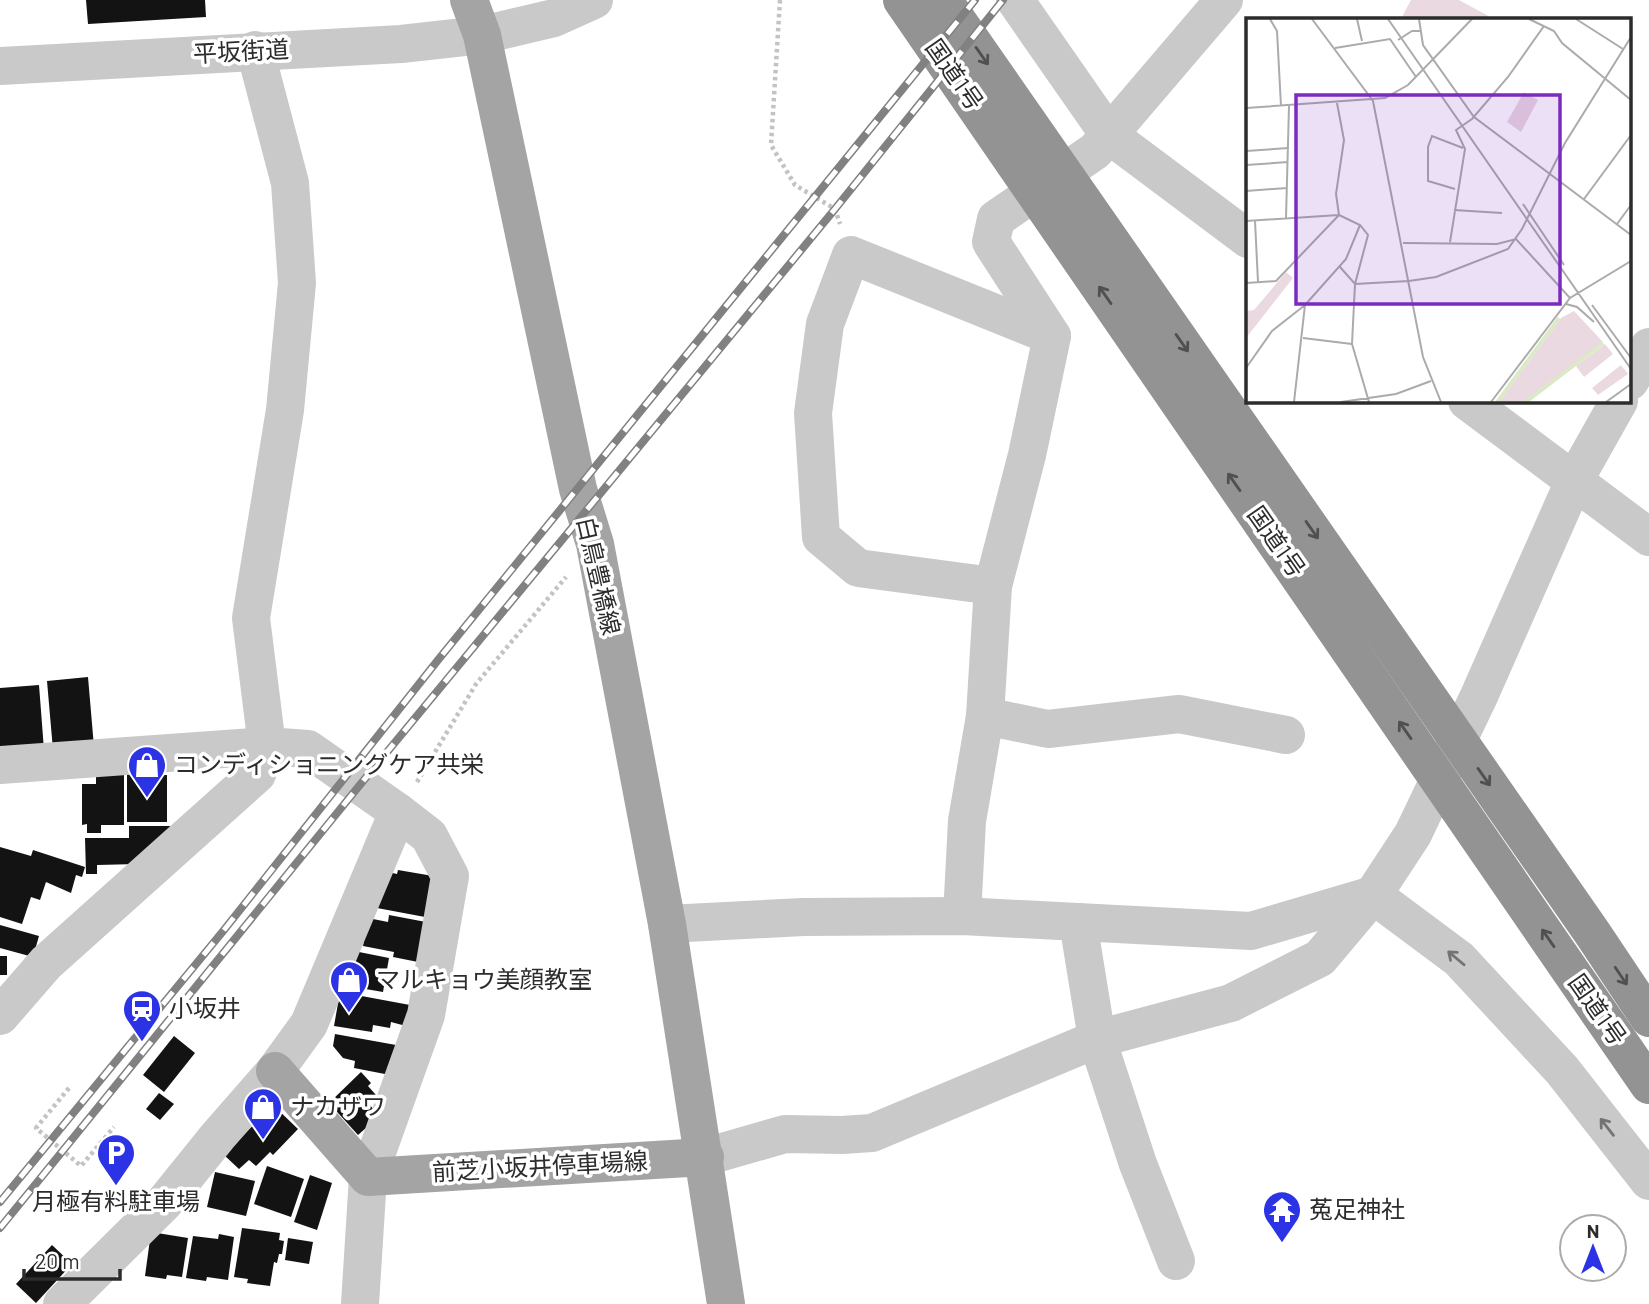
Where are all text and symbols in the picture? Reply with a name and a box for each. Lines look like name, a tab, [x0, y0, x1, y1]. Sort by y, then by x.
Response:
inset map	[1246, 18, 1632, 402]
street label: 国道1号	[920, 33, 990, 115]
street label: 平坂街道	[192, 34, 290, 67]
one-way arrow	[975, 46, 989, 65]
one-way arrow	[1098, 286, 1112, 305]
one-way arrow	[1175, 333, 1189, 352]
one-way arrow	[1227, 473, 1241, 493]
street label: 国道1号	[1242, 500, 1312, 582]
street label: 白鳥豊橋線	[572, 514, 627, 637]
one-way arrow	[1305, 520, 1319, 539]
one-way arrow	[1398, 721, 1412, 741]
shop icon: コンディショニングケア共栄	[126, 744, 168, 799]
place label: コンディショニングケア共栄	[174, 749, 484, 778]
one-way arrow	[1477, 767, 1491, 786]
one-way arrow	[1541, 929, 1555, 948]
one-way arrow	[1447, 950, 1465, 966]
shop icon: マルキョウ美顔教室	[328, 959, 370, 1014]
place label: マルキョウ美顔教室	[376, 964, 592, 993]
one-way arrow	[1614, 966, 1628, 985]
street label: 国道1号	[1563, 968, 1633, 1050]
station icon: 小坂井	[121, 988, 163, 1043]
place label: 小坂井	[169, 993, 241, 1022]
shop icon: ナカザワ	[242, 1086, 284, 1141]
place label: ナカザワ	[290, 1091, 386, 1120]
one-way arrow	[1599, 1119, 1614, 1137]
parking icon: 月極有料駐車場	[95, 1132, 137, 1187]
street label: 前芝小坂井停車場線	[431, 1145, 649, 1186]
place label: 月極有料駐車場	[32, 1186, 200, 1215]
temple icon: 菟足神社	[1261, 1189, 1303, 1244]
place label: 菟足神社	[1309, 1194, 1405, 1223]
north arrow	[1558, 1213, 1628, 1283]
text: N	[1587, 1219, 1599, 1242]
scale bar	[24, 1238, 121, 1282]
text: 20 m	[35, 1248, 80, 1273]

